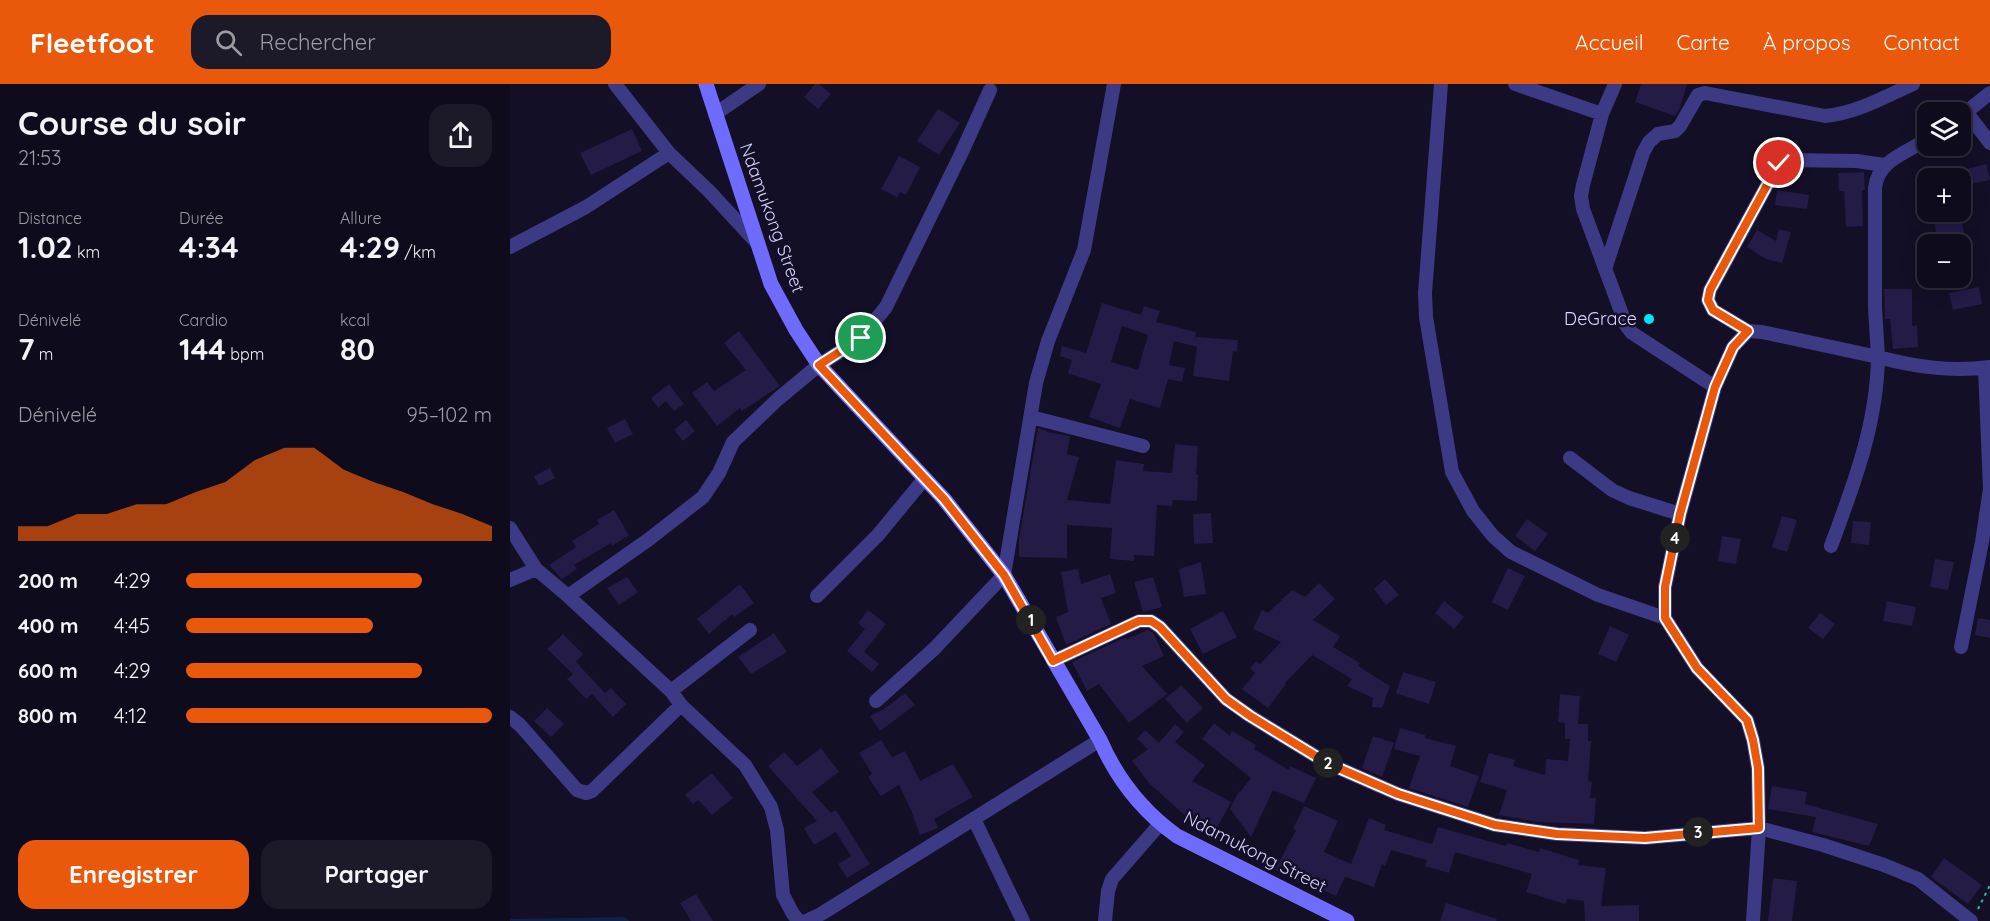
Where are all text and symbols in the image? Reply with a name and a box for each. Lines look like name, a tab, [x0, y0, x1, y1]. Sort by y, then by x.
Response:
search box	[191, 15, 611, 69]
text: Fleetfoot	[30, 25, 155, 60]
icon: search	[212, 26, 245, 59]
text: Rechercher	[260, 28, 376, 56]
text: Accueil	[1575, 29, 1644, 55]
text: Carte	[1677, 29, 1730, 55]
text: À propos	[1763, 29, 1851, 55]
text: Contact	[1884, 29, 1960, 55]
text: Course du soir	[18, 102, 246, 143]
map controls	[1917, 102, 1971, 288]
button: layers	[1917, 102, 1971, 156]
button: share	[429, 104, 492, 167]
pin	[1753, 137, 1804, 188]
street label: Ndamukong Street	[735, 140, 810, 296]
text: 21:53	[18, 145, 62, 170]
icon: check	[1762, 146, 1795, 179]
button: +	[1917, 168, 1971, 222]
text: Distance	[18, 208, 82, 228]
text: Durée	[179, 208, 224, 228]
text: Allure	[340, 208, 382, 228]
text: 1.02	[18, 228, 73, 266]
text: 4:34	[179, 228, 239, 266]
text: 4:29	[340, 228, 400, 266]
button: −	[1917, 234, 1971, 288]
text: km	[73, 242, 100, 262]
text: /km	[400, 242, 436, 262]
place label: DeGrace	[1564, 307, 1637, 330]
text: Dénivelé	[18, 310, 81, 330]
text: Cardio	[179, 310, 228, 330]
text: kcal	[340, 310, 370, 330]
pin	[835, 312, 886, 363]
marker: DeGrace	[1642, 312, 1656, 326]
icon: arrive	[844, 321, 877, 354]
text: 7	[18, 330, 34, 368]
text: 144	[179, 330, 226, 368]
text: 80	[340, 330, 375, 368]
text: m	[34, 344, 53, 364]
text: bpm	[226, 344, 264, 364]
text: Dénivelé	[18, 402, 97, 427]
text: 95–102 m	[407, 402, 492, 427]
pin: 4	[1660, 523, 1690, 553]
text: 4	[1670, 528, 1680, 548]
text: 200 m	[18, 568, 78, 593]
text: 4:29	[114, 568, 151, 593]
pin: 1	[1016, 605, 1046, 635]
text: 1	[1028, 610, 1034, 630]
text: 400 m	[18, 613, 78, 638]
text: 4:45	[114, 613, 150, 638]
text: 600 m	[18, 658, 78, 683]
text: 4:29	[114, 658, 151, 683]
text: 800 m	[18, 703, 78, 728]
text: 4:12	[114, 703, 147, 728]
pin: 2	[1313, 748, 1343, 778]
text: 2	[1323, 753, 1333, 773]
street label: Ndamukong Street	[1180, 806, 1331, 898]
pin: 3	[1683, 817, 1713, 847]
text: 3	[1694, 822, 1702, 842]
button: Enregistrer	[18, 840, 249, 909]
button: Partager	[261, 840, 492, 909]

